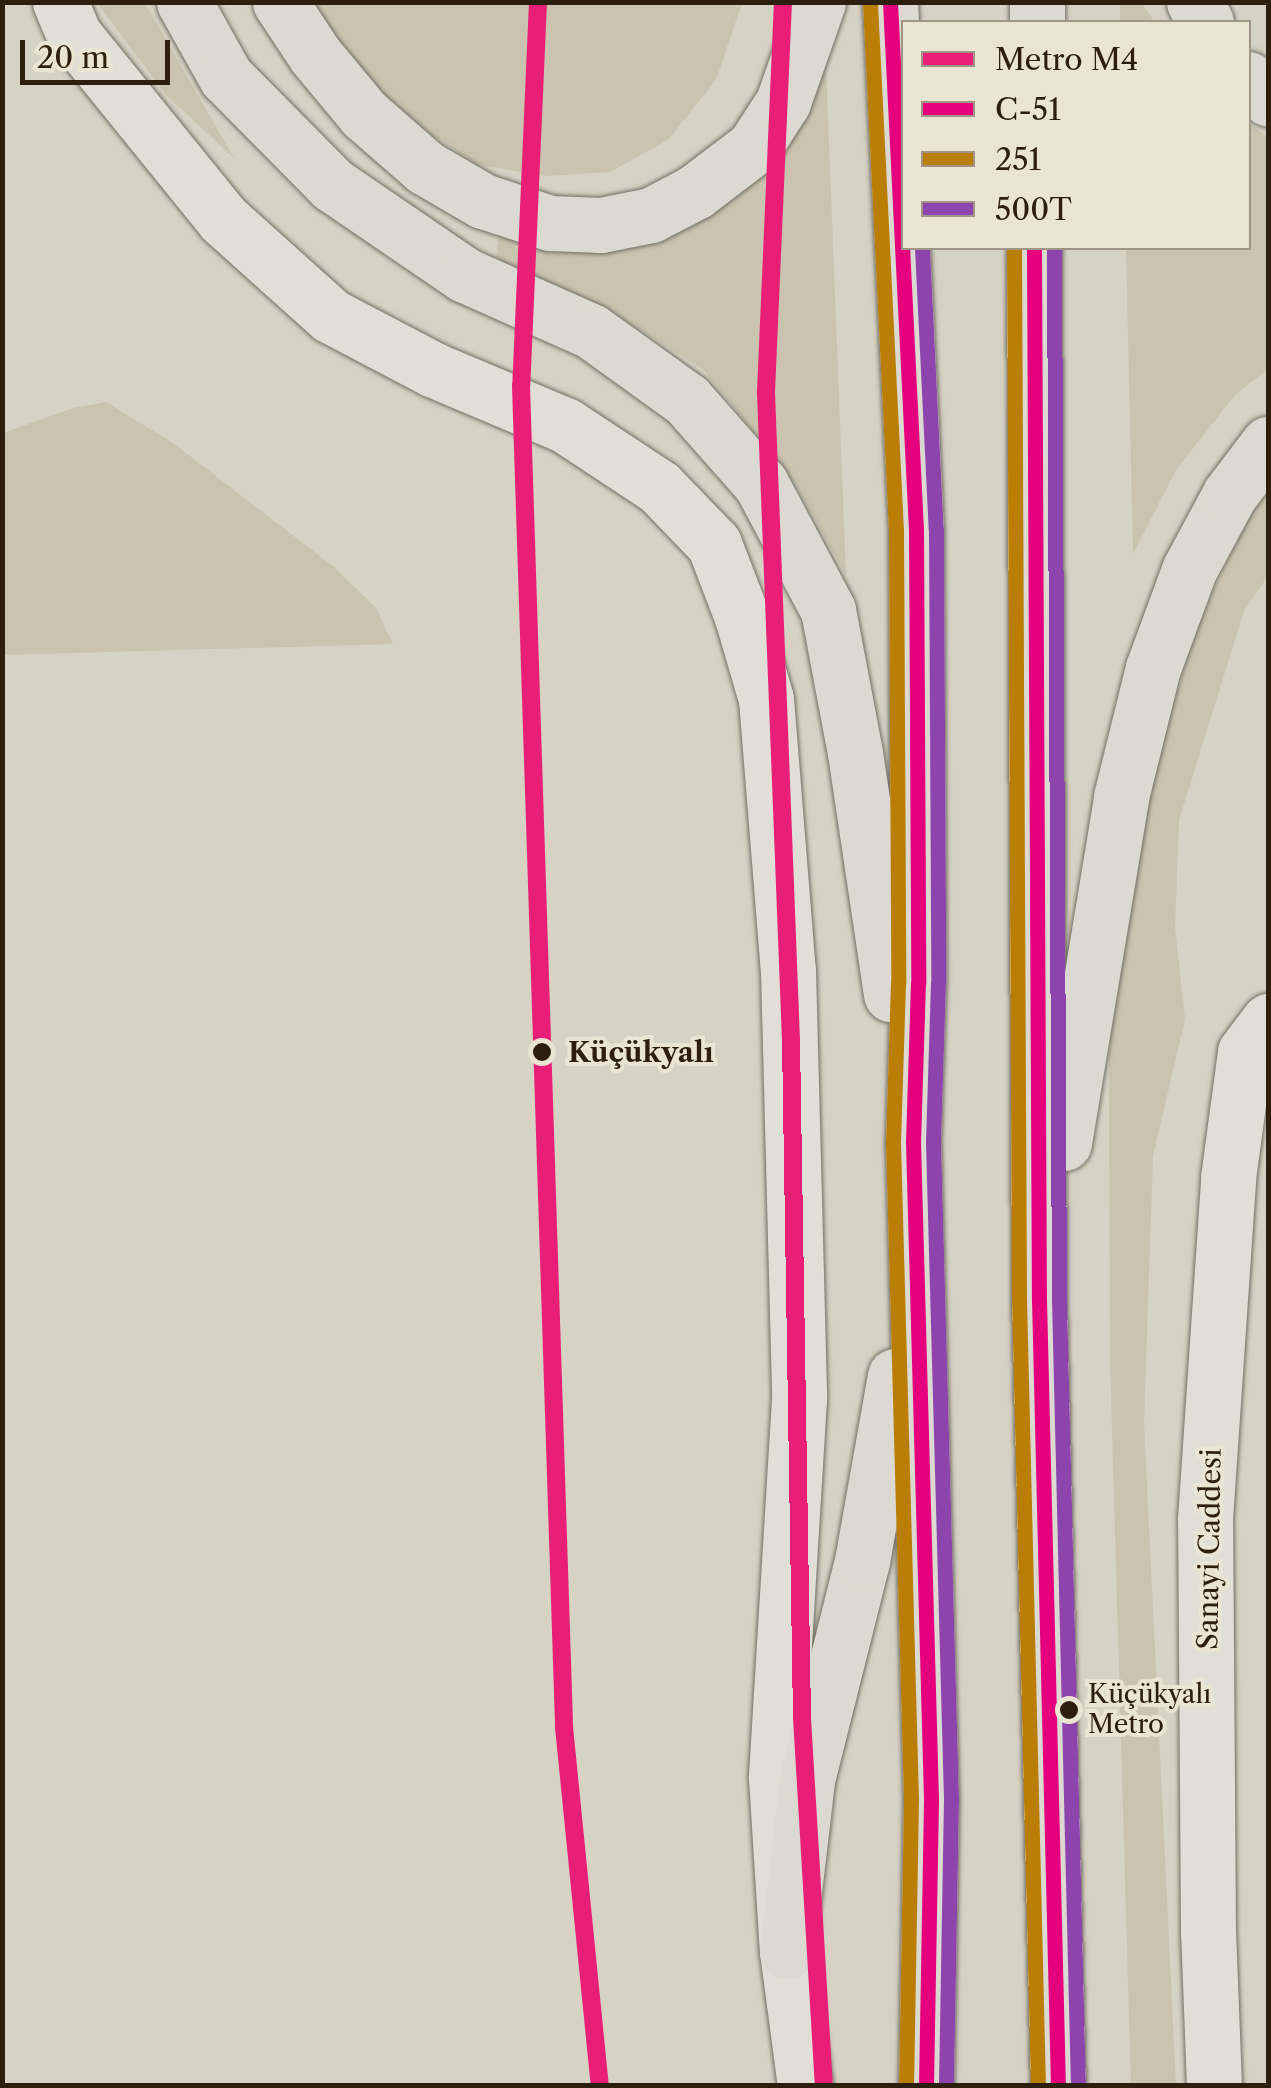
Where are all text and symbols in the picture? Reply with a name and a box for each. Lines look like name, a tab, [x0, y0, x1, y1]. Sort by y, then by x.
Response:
scale bar	[25, 20, 175, 82]
legend	[901, 20, 1251, 250]
text: 20 m	[37, 39, 109, 76]
text: Metro M4	[995, 41, 1138, 78]
text: C-51	[995, 91, 1061, 128]
text: 251	[995, 141, 1041, 178]
text: 500T	[995, 191, 1072, 228]
marker: Küçükyalı	[525, 1035, 559, 1069]
place label: Küçükyalı	[568, 1035, 714, 1069]
street label: Sanayi Caddesi	[1190, 1448, 1228, 1650]
place label: Küçükyalı Metro	[1088, 1679, 1211, 1740]
marker: Küçükyalı Metro	[1059, 1700, 1079, 1720]

